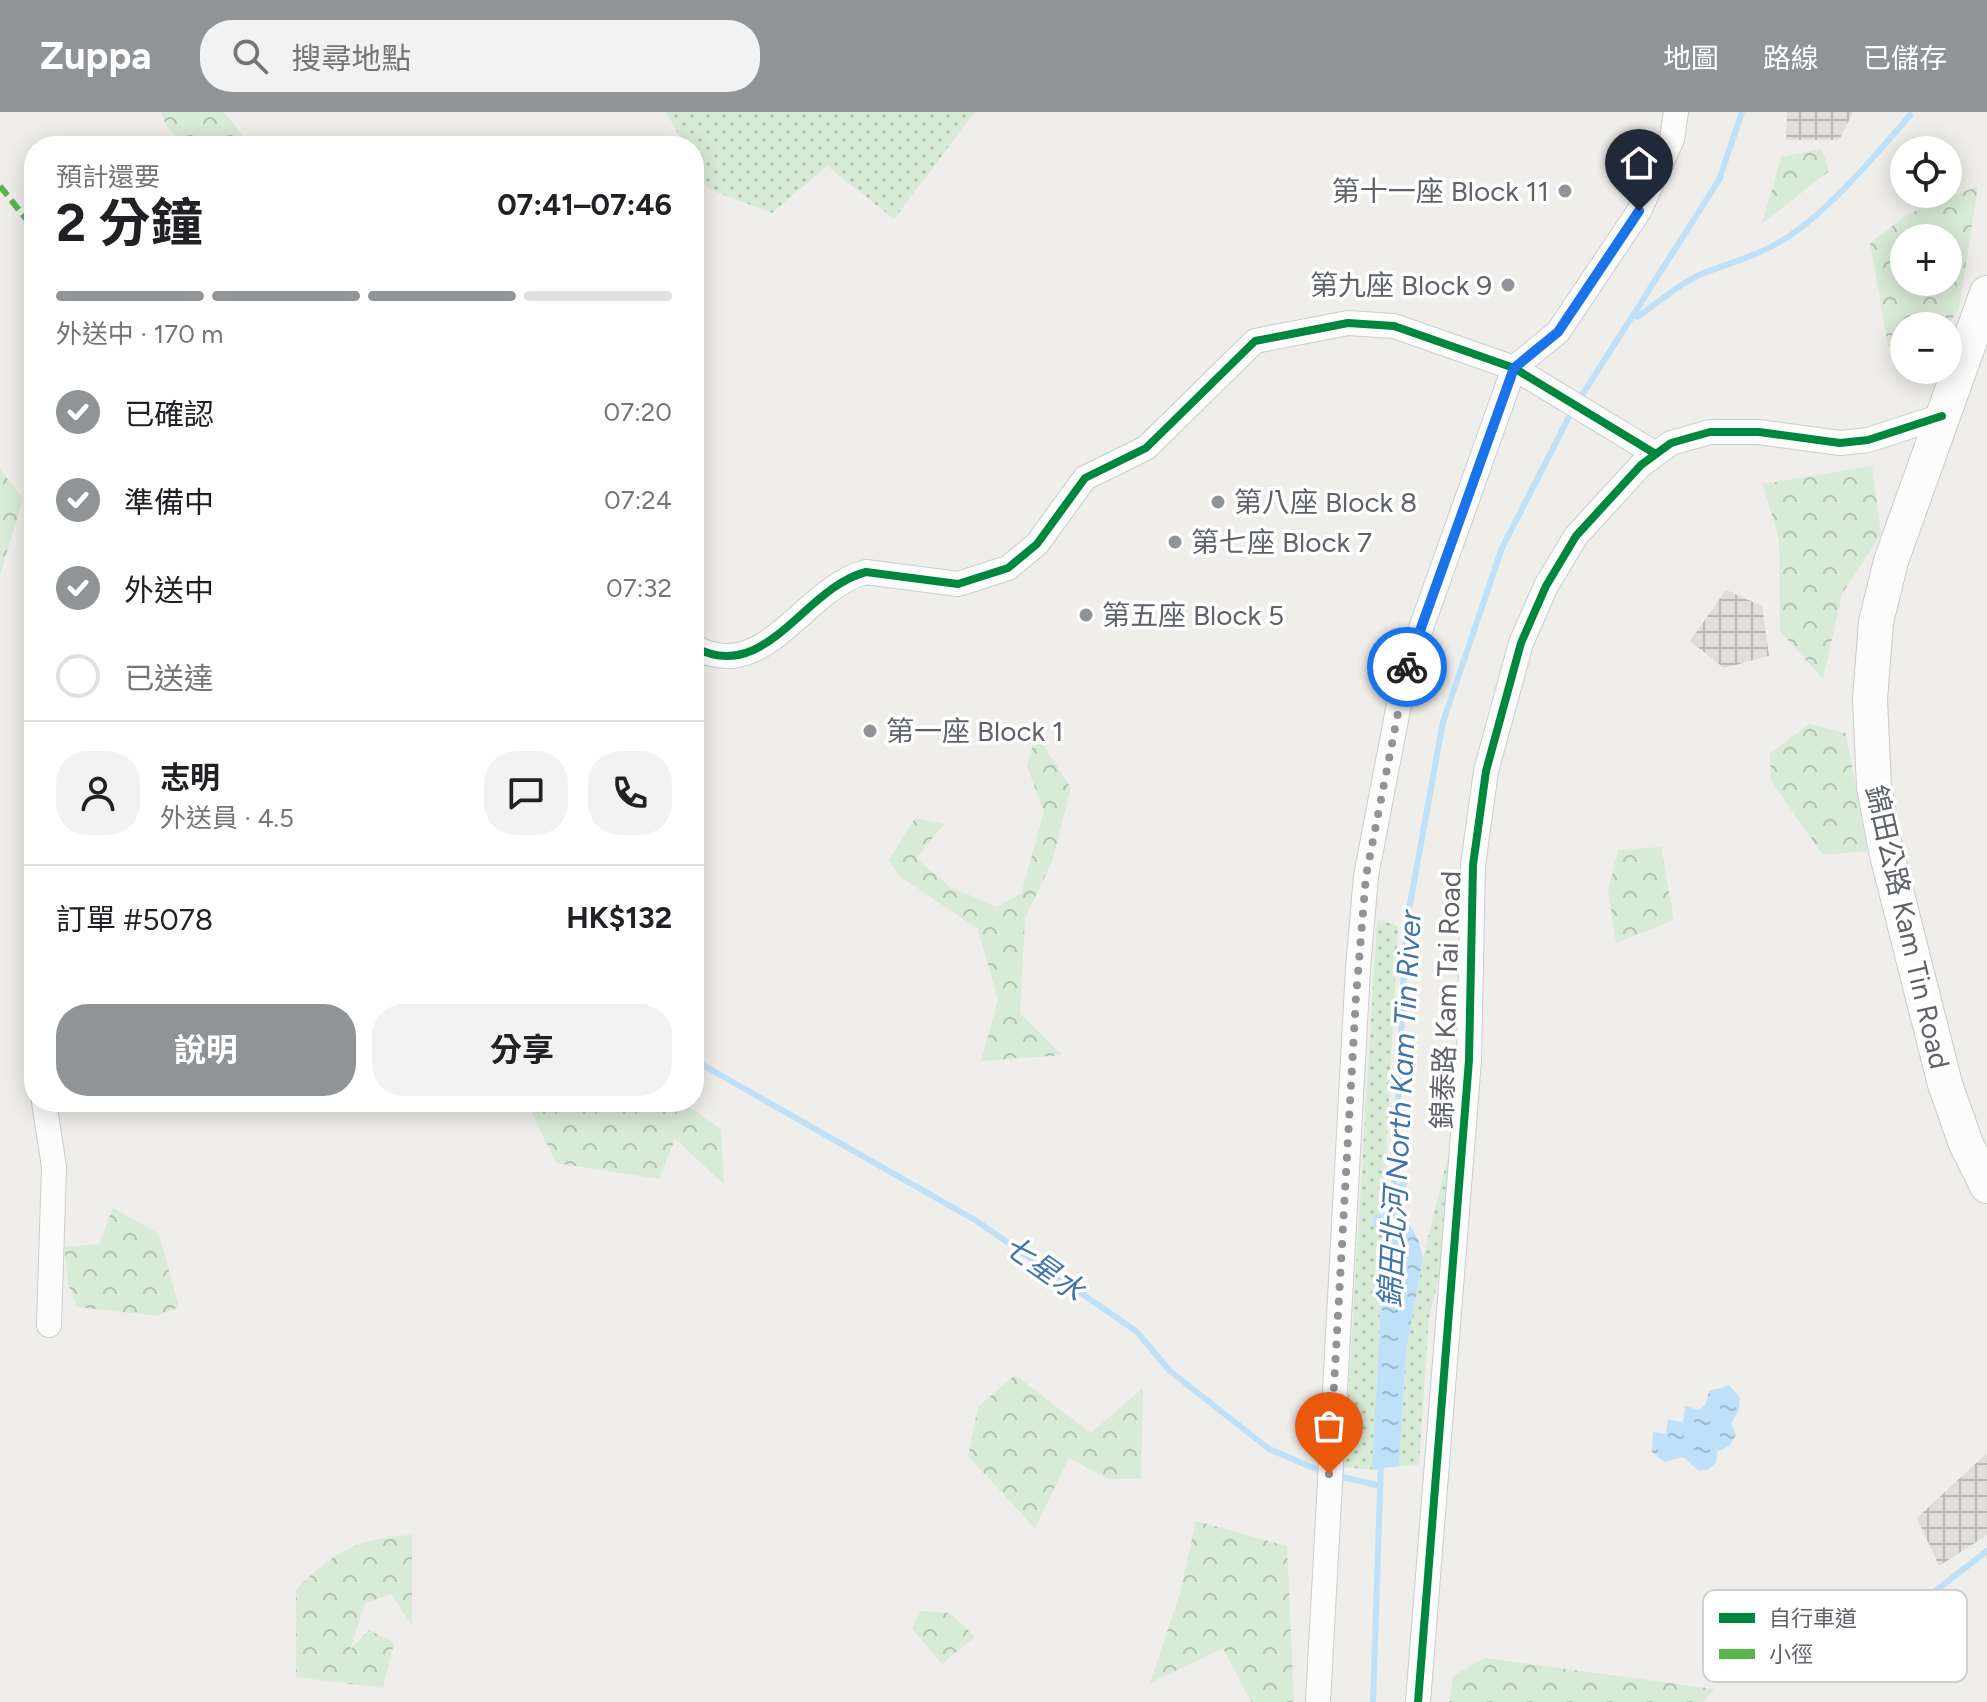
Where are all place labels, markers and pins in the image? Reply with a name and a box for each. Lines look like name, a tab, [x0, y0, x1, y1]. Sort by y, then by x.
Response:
pin	[1605, 129, 1673, 211]
place label: 第十一座 Block 11	[1332, 174, 1549, 208]
marker: 第十一座 Block 11	[1556, 182, 1574, 200]
place label: 第九座 Block 9	[1310, 268, 1492, 302]
marker: 第九座 Block 9	[1499, 276, 1517, 294]
place label: 第八座 Block 8	[1234, 485, 1417, 519]
marker: 第八座 Block 8	[1209, 493, 1227, 511]
place label: 第七座 Block 7	[1191, 525, 1372, 559]
marker: 第七座 Block 7	[1166, 533, 1184, 551]
place label: 第五座 Block 5	[1102, 598, 1284, 632]
marker: 第五座 Block 5	[1077, 606, 1095, 624]
place label: 第一座 Block 1	[886, 714, 1064, 748]
marker: 第一座 Block 1	[861, 722, 879, 740]
pin	[1295, 1392, 1363, 1474]

